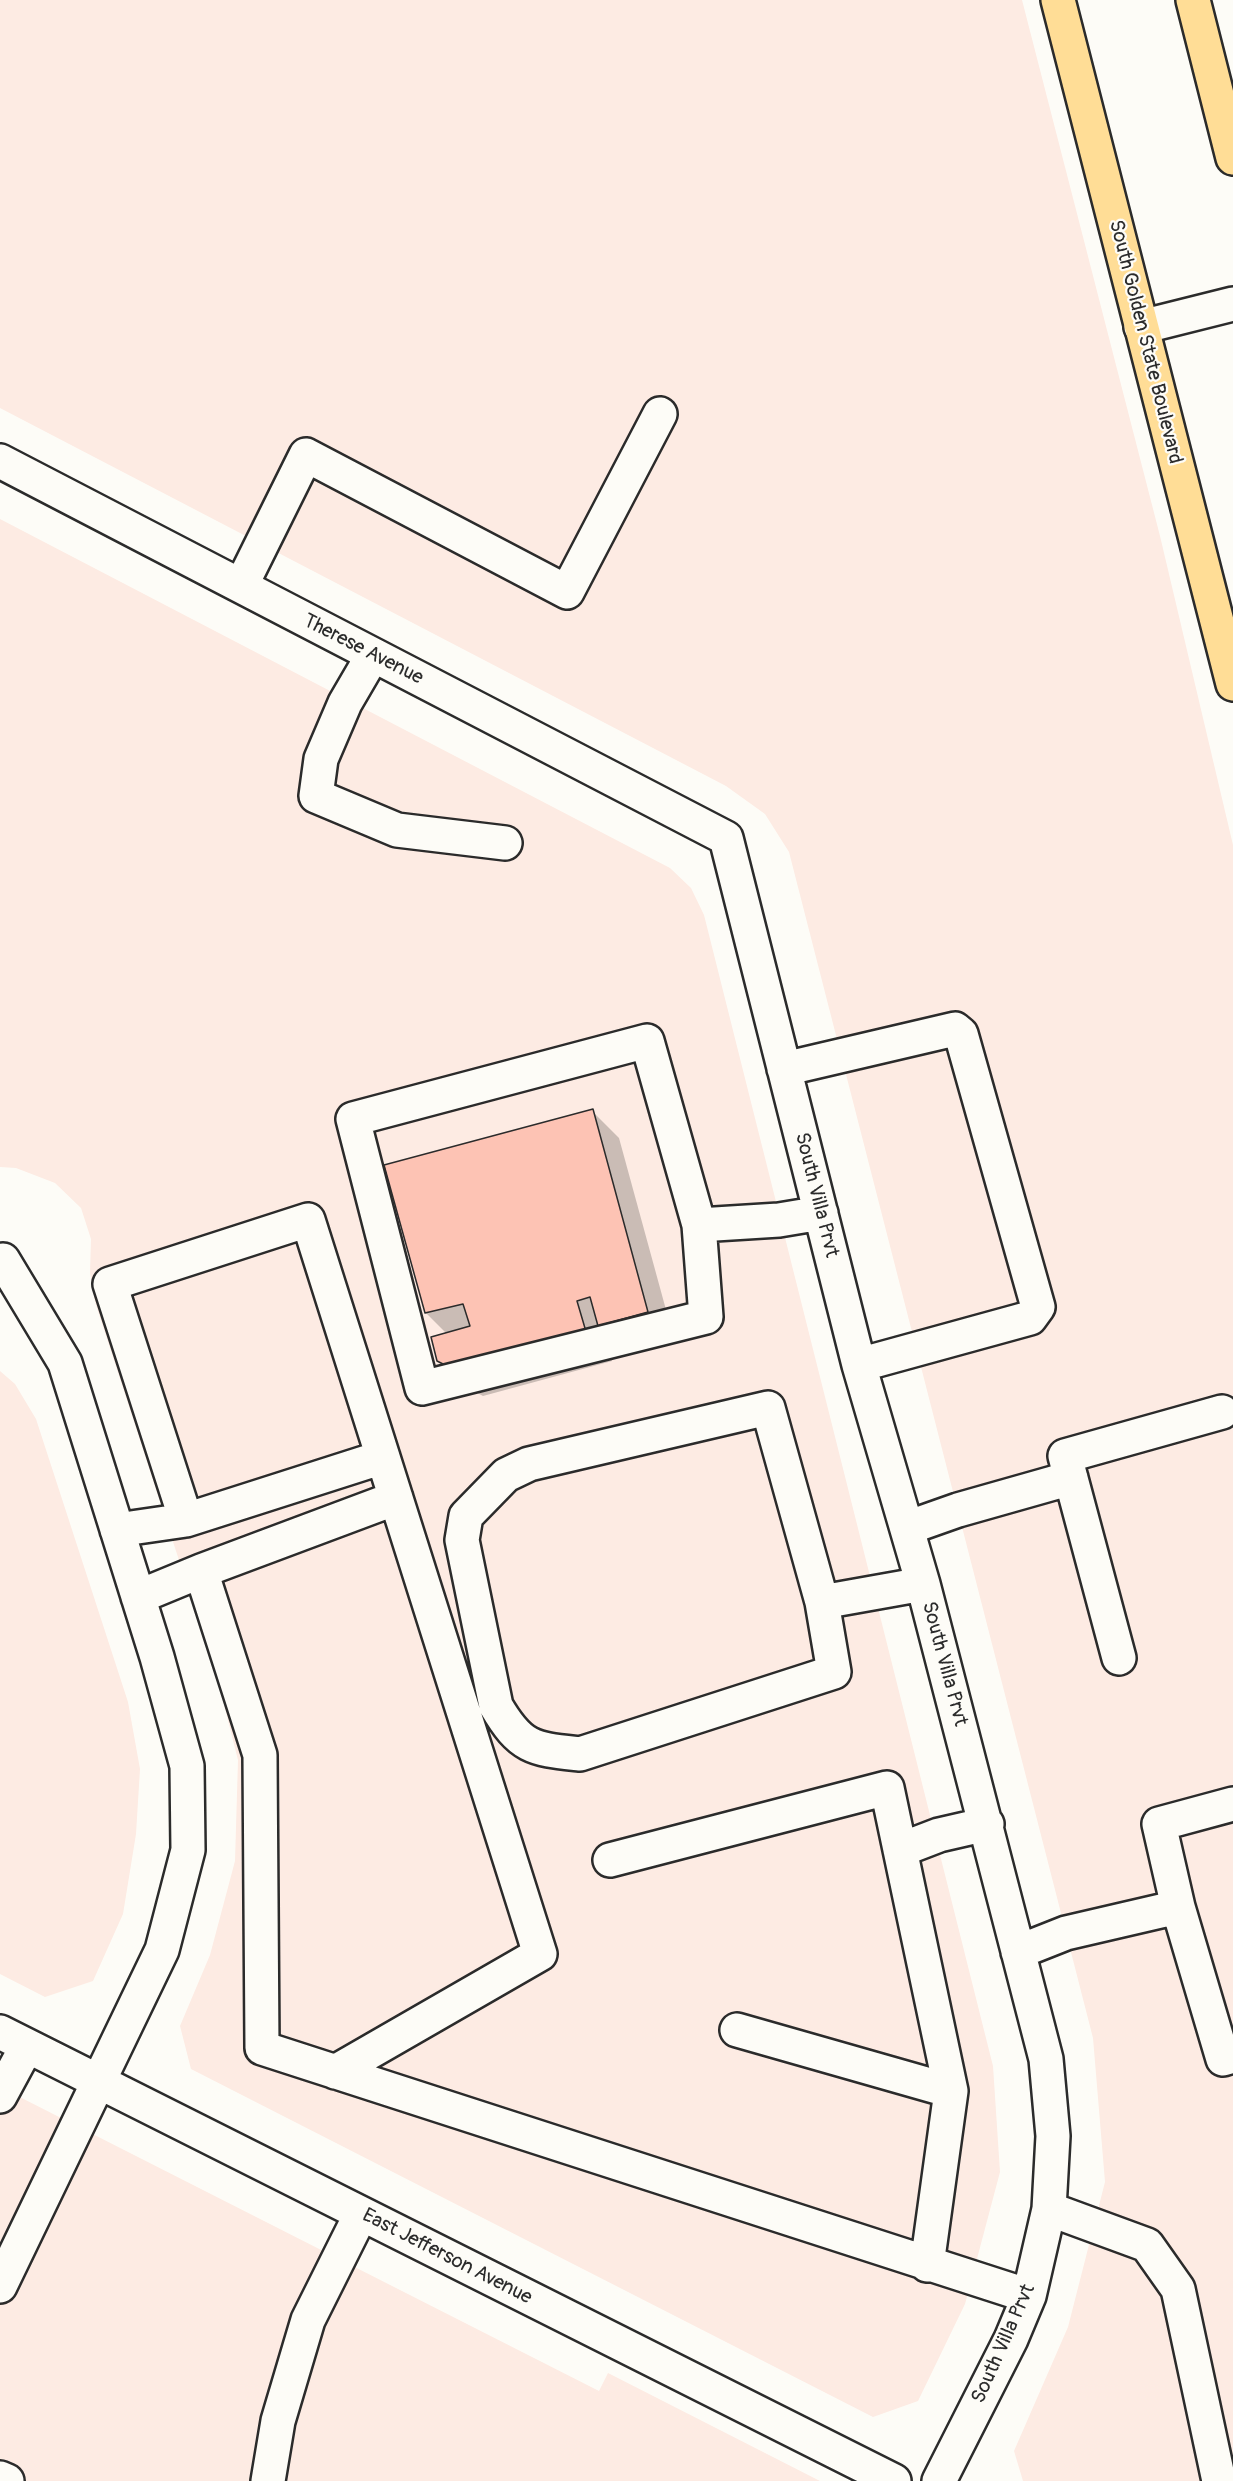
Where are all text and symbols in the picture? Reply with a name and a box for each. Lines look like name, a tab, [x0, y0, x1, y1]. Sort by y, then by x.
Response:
street label: South Golden State Boulevard	[1103, 218, 1187, 466]
street label: Therese Avenue	[299, 609, 427, 691]
street label: South Villa Prvt	[789, 1130, 843, 1260]
street label: South Villa Prvt	[916, 1599, 972, 1729]
street label: East Jefferson Avenue	[358, 2204, 536, 2310]
street label: South Villa Prvt	[967, 2281, 1041, 2407]

